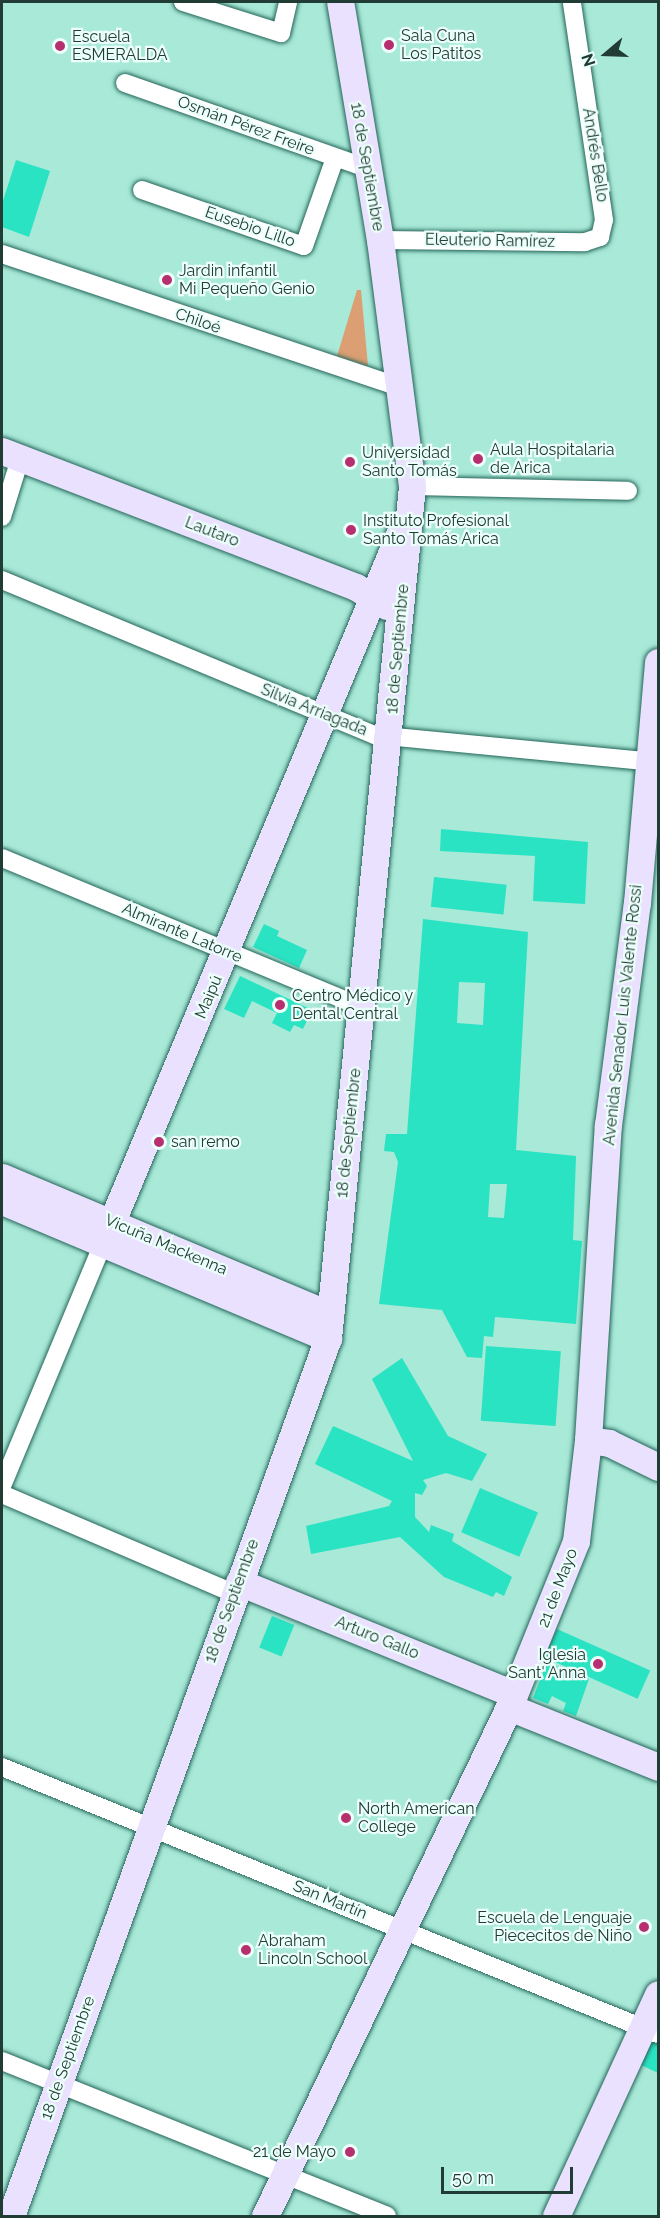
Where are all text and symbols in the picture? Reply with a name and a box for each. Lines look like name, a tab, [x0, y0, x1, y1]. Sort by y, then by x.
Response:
north arrow	[576, 24, 636, 84]
place label: Sala Cuna Los Patitos	[401, 26, 481, 64]
place label: Escuela ESMERALDA	[72, 27, 168, 65]
marker: Sala Cuna Los Patitos	[382, 38, 396, 52]
marker: Escuela ESMERALDA	[53, 39, 67, 53]
text: N	[578, 51, 599, 69]
street label: Osmán Pérez Freire	[175, 92, 317, 160]
street label: 18 de Septiembre	[346, 101, 388, 233]
street label: Andrés Bello	[578, 107, 612, 203]
street label: Eusebio Lillo	[202, 203, 298, 251]
street label: Eleuterio Ramírez	[425, 230, 555, 252]
place label: Jardin infantil Mi Pequeño Genio	[179, 261, 315, 299]
marker: Jardin infantil Mi Pequeño Genio	[160, 273, 174, 287]
street label: Chiloé	[173, 304, 223, 338]
place label: Aula Hospitalaria de Arica	[490, 440, 615, 478]
place label: Universidad Santo Tomás	[362, 443, 457, 481]
marker: Aula Hospitalaria de Arica	[471, 452, 485, 466]
marker: Universidad Santo Tomás	[343, 455, 357, 469]
place label: Instituto Profesional Santo Tomás Arica	[363, 511, 509, 549]
street label: Lautaro	[182, 513, 242, 551]
marker: Instituto Profesional Santo Tomás Arica	[344, 523, 358, 537]
street label: 18 de Septiembre	[383, 583, 413, 715]
street label: Silvia Arriagada	[258, 680, 370, 740]
street label: Avenida Senador Luis Valente Rossi	[600, 883, 646, 1147]
street label: Almirante Latorre	[119, 899, 245, 967]
street label: Maipú	[191, 972, 227, 1022]
place label: Centro Médico y Dental Central	[292, 986, 414, 1024]
marker: Centro Médico y Dental Central	[273, 998, 287, 1012]
street label: 18 de Septiembre	[333, 1067, 365, 1199]
place label: san remo	[171, 1132, 240, 1152]
marker: san remo	[152, 1135, 166, 1149]
street label: Vicuña Mackenna	[102, 1211, 230, 1279]
street label: 18 de Septiembre	[201, 1537, 263, 1665]
street label: 21 de Mayo	[534, 1546, 582, 1630]
street label: Arturo Gallo	[332, 1612, 422, 1664]
place label: Iglesia Sant' Anna	[508, 1645, 586, 1683]
marker: Iglesia Sant' Anna	[591, 1657, 605, 1671]
place label: North American College	[358, 1799, 475, 1837]
marker: North American College	[339, 1811, 353, 1825]
street label: San Martín	[290, 1876, 370, 1924]
place label: Escuela de Lenguaje Piececitos de Niño	[477, 1908, 632, 1946]
marker: Escuela de Lenguaje Piececitos de Niño	[637, 1920, 651, 1934]
place label: Abraham Lincoln School	[258, 1931, 367, 1969]
marker: Abraham Lincoln School	[239, 1943, 253, 1957]
street label: 18 de Septiembre	[37, 1994, 99, 2122]
place label: 21 de Mayo	[253, 2142, 336, 2162]
marker: 21 de Mayo	[341, 2143, 359, 2161]
scale bar	[444, 2155, 576, 2193]
text: 50 m	[452, 2167, 494, 2188]

